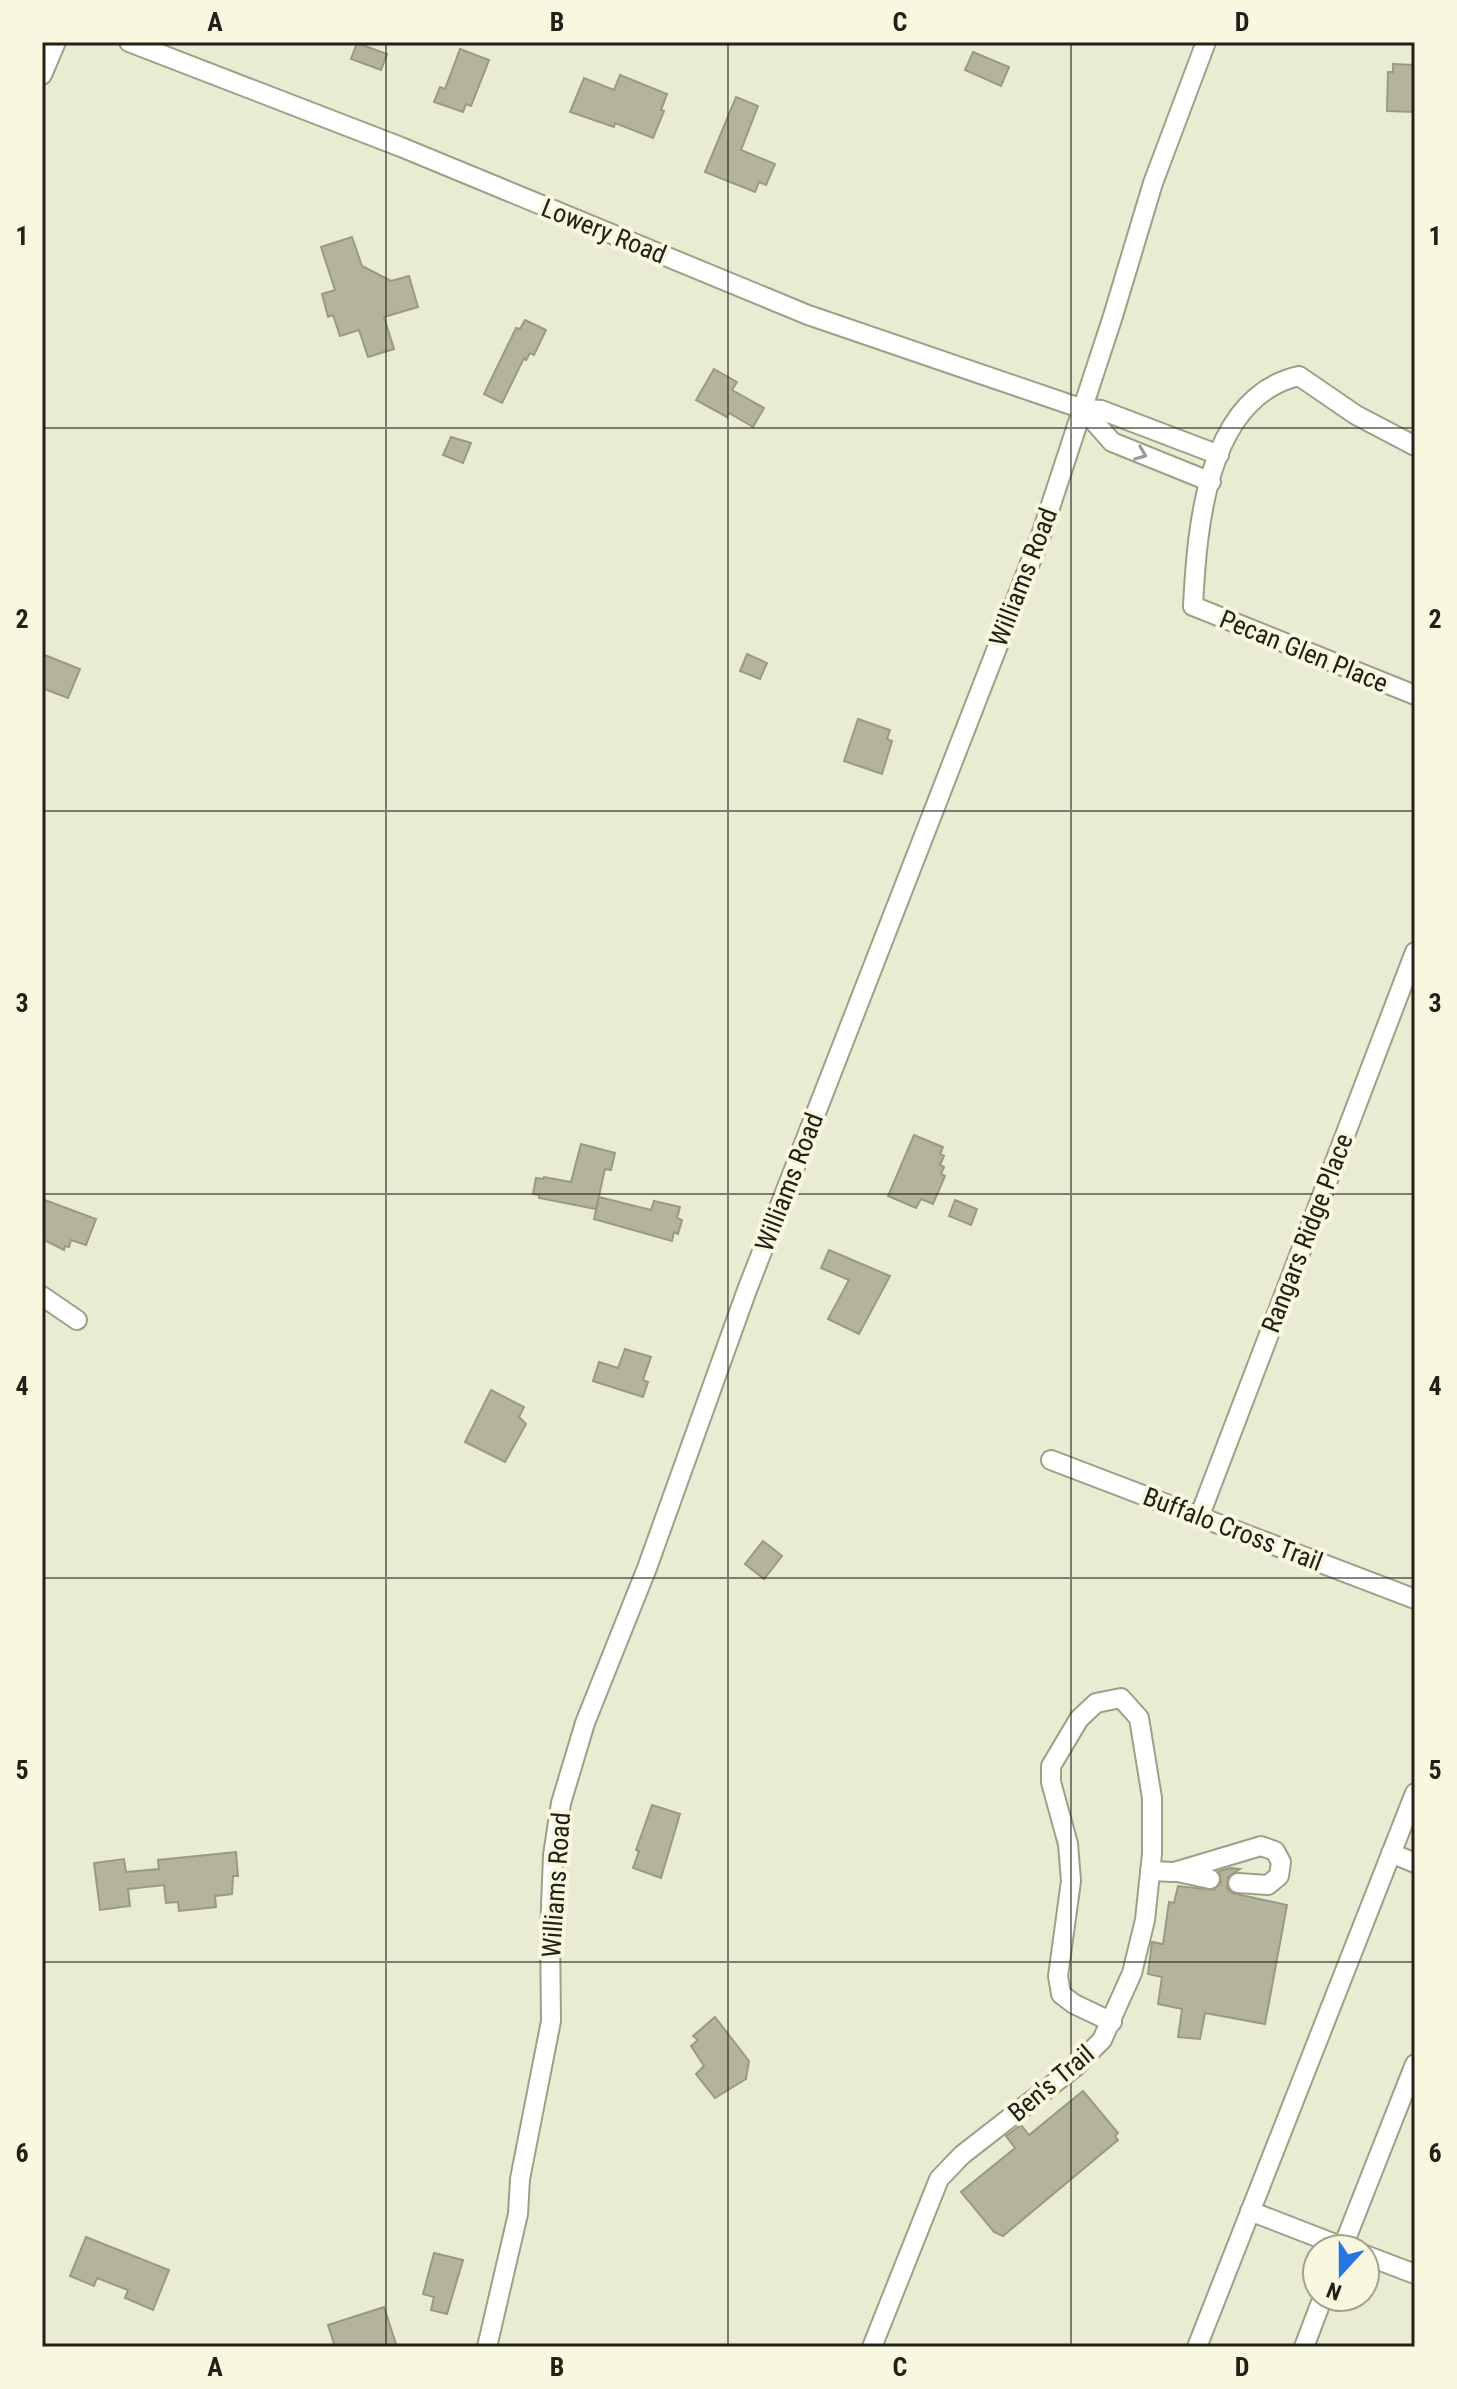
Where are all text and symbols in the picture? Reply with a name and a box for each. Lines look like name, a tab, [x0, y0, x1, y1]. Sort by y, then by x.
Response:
text: A	[207, 7, 223, 37]
text: B	[550, 7, 564, 37]
text: C	[893, 7, 908, 37]
text: D	[1235, 7, 1249, 37]
street label: Lowery Road	[537, 192, 671, 270]
text: 1	[15, 221, 29, 251]
text: 1	[1428, 221, 1442, 251]
one-way arrow	[1133, 444, 1147, 460]
street label: Williams Road	[983, 504, 1063, 650]
text: 2	[15, 604, 29, 634]
street label: Pecan Glen Place	[1216, 604, 1392, 698]
text: 2	[1428, 604, 1442, 634]
text: 3	[15, 988, 29, 1018]
text: 3	[1428, 988, 1442, 1018]
street label: Williams Road	[749, 1109, 829, 1255]
street label: Rangars Ridge Place	[1255, 1129, 1359, 1337]
text: 4	[15, 1371, 29, 1401]
text: 4	[1428, 1371, 1442, 1401]
street label: Buffalo Cross Trail	[1139, 1481, 1327, 1577]
text: 5	[15, 1755, 29, 1785]
text: 5	[1428, 1755, 1442, 1785]
street label: Williams Road	[536, 1811, 576, 1959]
street label: Ben's Trail	[1002, 2038, 1100, 2128]
text: 6	[15, 2138, 29, 2168]
text: 6	[1428, 2138, 1442, 2168]
north arrow	[1301, 2233, 1381, 2313]
text: N	[1323, 2277, 1345, 2305]
text: A	[207, 2352, 223, 2382]
text: B	[550, 2352, 564, 2382]
text: C	[893, 2352, 908, 2382]
text: D	[1235, 2352, 1249, 2382]

